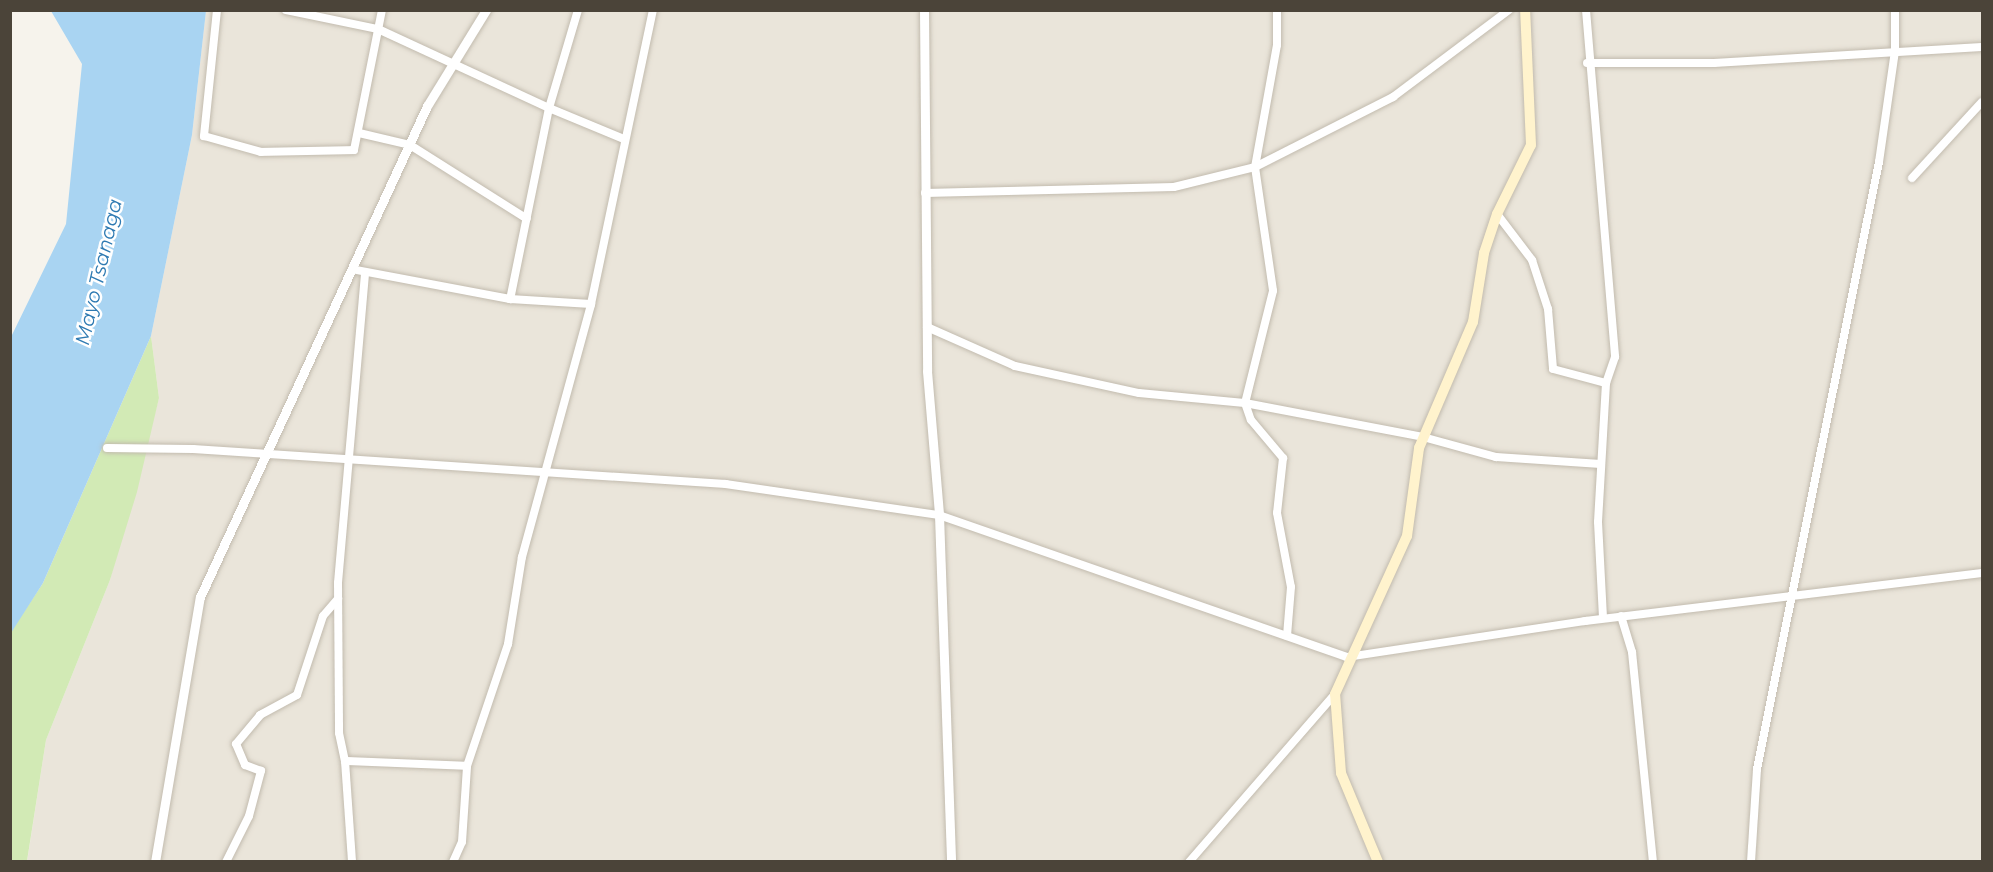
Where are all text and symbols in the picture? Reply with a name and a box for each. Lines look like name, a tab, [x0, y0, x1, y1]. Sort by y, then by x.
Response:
water label: Mayo Tsanaga	[71, 197, 127, 347]

